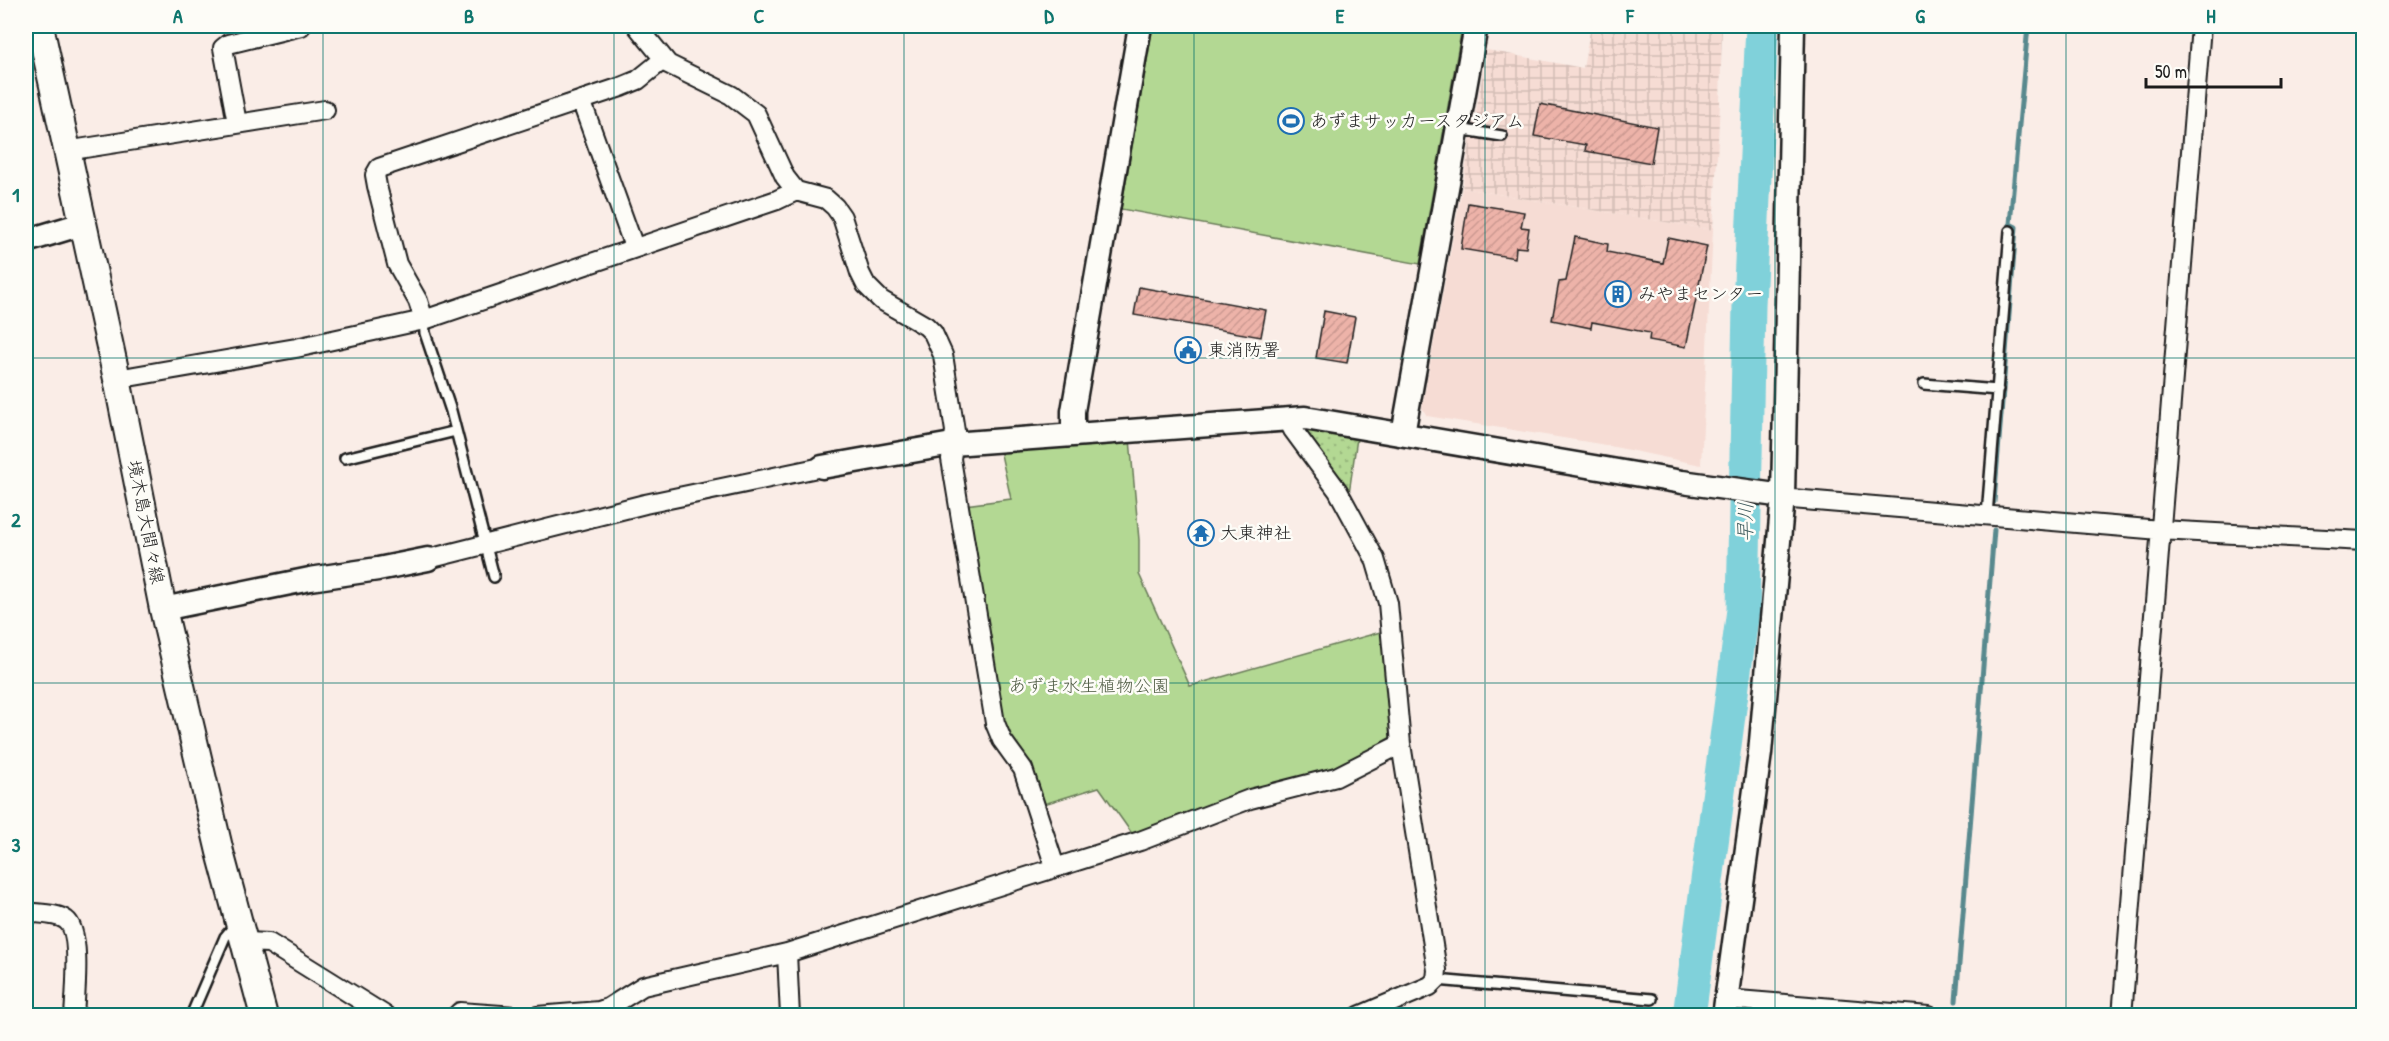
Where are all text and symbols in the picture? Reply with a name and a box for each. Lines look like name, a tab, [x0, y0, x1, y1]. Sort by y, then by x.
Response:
text: A	[173, 2, 183, 29]
text: B	[464, 2, 474, 29]
text: C	[754, 2, 765, 29]
text: D	[1044, 2, 1054, 29]
text: E	[1336, 2, 1345, 29]
text: F	[1625, 2, 1635, 29]
text: G	[1915, 2, 1925, 29]
text: H	[2206, 2, 2216, 29]
scale bar	[2146, 51, 2281, 89]
text: 50 m	[2155, 59, 2187, 84]
sports icon: あずまサッカースタジアム	[1276, 106, 1306, 136]
place label: あずまサッカースタジアム	[1310, 108, 1524, 133]
text: 1	[12, 181, 20, 208]
building icon: みやまセンター	[1603, 279, 1633, 309]
place label: みやまセンター	[1638, 281, 1763, 306]
public building icon: 東消防署	[1173, 335, 1203, 365]
place label: 東消防署	[1208, 337, 1280, 362]
street label: 境木島大間々線	[122, 458, 171, 586]
water label: 早川	[1731, 502, 1758, 542]
text: 2	[11, 506, 21, 533]
temple icon: 大東神社	[1186, 518, 1216, 548]
place label: 大東神社	[1220, 520, 1292, 545]
park label: あずま水生植物公園	[1008, 673, 1170, 698]
text: 3	[12, 831, 21, 858]

